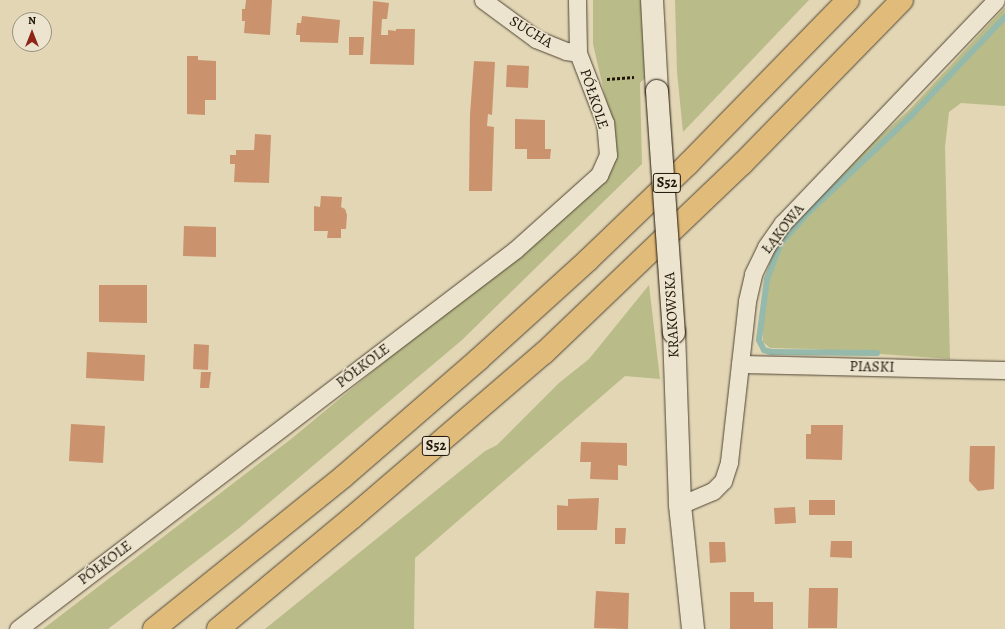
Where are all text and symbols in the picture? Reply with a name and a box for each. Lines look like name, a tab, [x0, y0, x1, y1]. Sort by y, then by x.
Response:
north arrow	[12, 12, 52, 52]
street label: SUCHA	[506, 12, 556, 52]
text: N	[28, 13, 36, 28]
street label: PÓŁKOLE	[576, 67, 612, 131]
road number: S52	[652, 171, 682, 195]
street label: ŁĄKOWA	[758, 200, 808, 258]
street label: KRAKOWSKA	[661, 272, 683, 358]
street label: PÓŁKOLE	[333, 340, 393, 392]
street label: PIASKI	[849, 358, 895, 376]
road number: S52	[421, 434, 451, 458]
street label: PÓŁKOLE	[75, 537, 135, 589]

